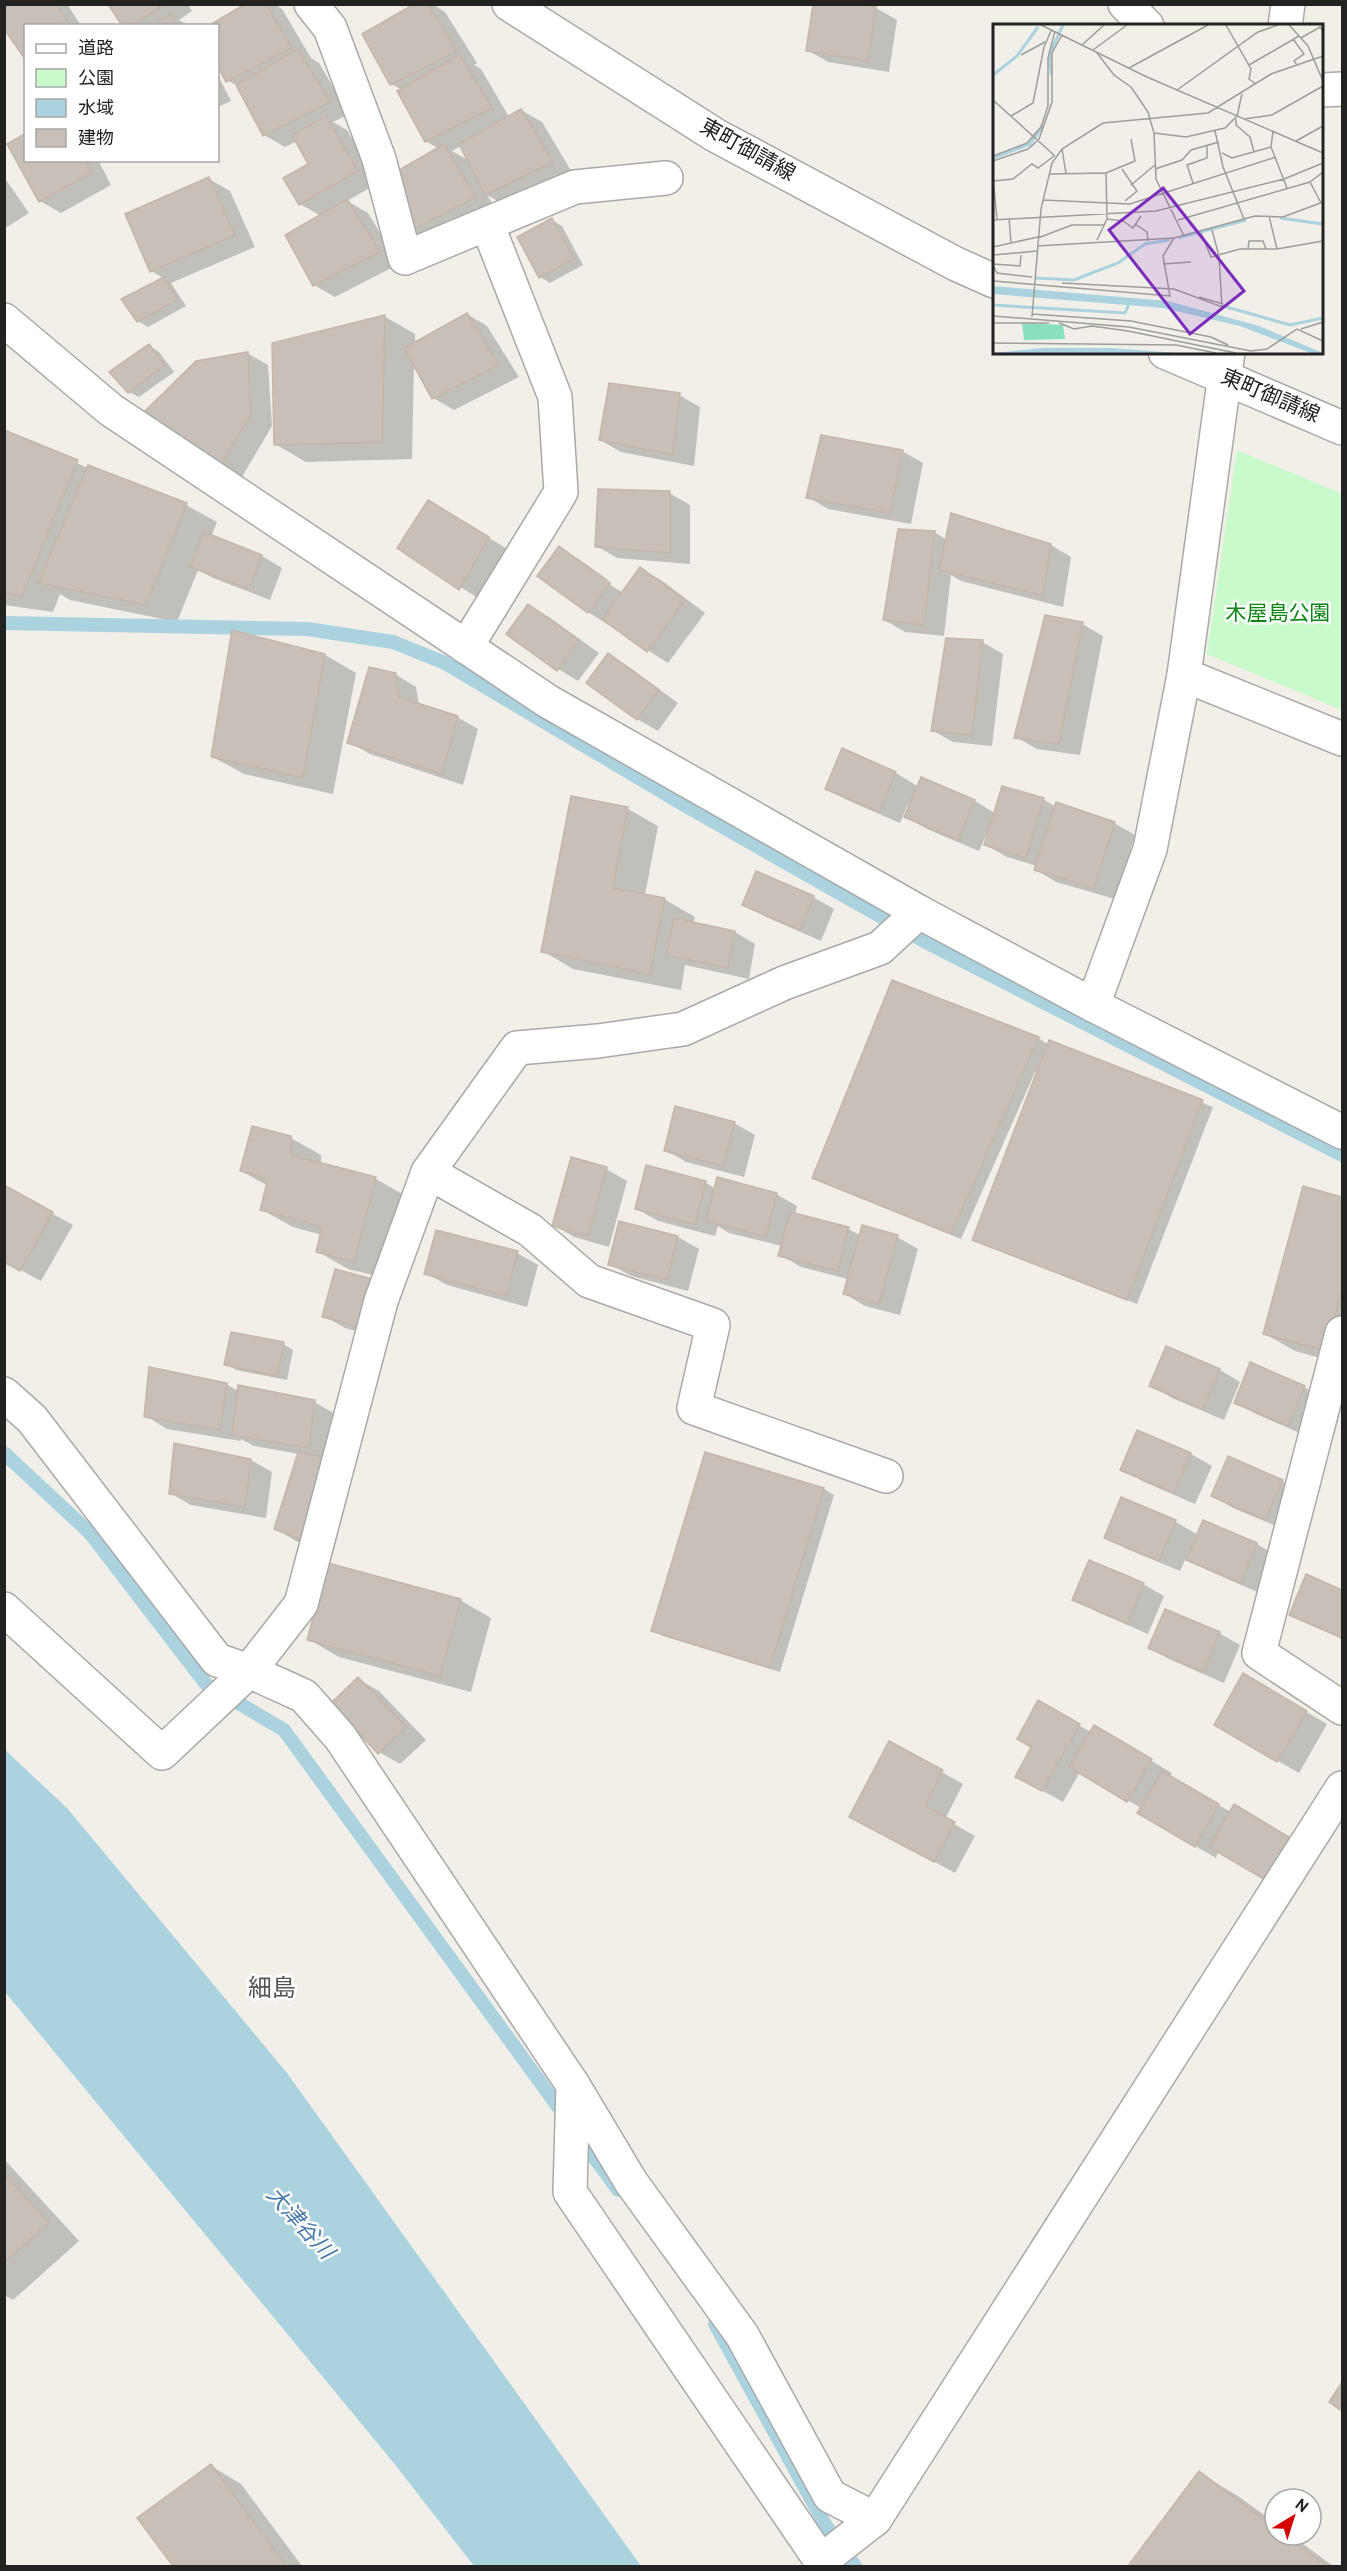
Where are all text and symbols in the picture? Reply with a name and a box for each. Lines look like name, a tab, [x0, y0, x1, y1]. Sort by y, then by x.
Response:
legend	[24, 24, 219, 162]
inset map	[993, 24, 1323, 354]
text: 道路	[78, 38, 114, 61]
text: 公園	[78, 68, 114, 91]
text: 水域	[78, 98, 114, 121]
street label: 東町御請線	[695, 114, 799, 188]
text: 建物	[78, 128, 114, 151]
street label: 東町御請線	[1216, 364, 1324, 430]
park label: 木屋島公園	[1226, 601, 1331, 628]
district label: 細島	[248, 1975, 296, 2005]
water label: 大津谷川	[260, 2182, 340, 2267]
north arrow	[1263, 2487, 1323, 2547]
text: N	[1290, 2495, 1312, 2518]

